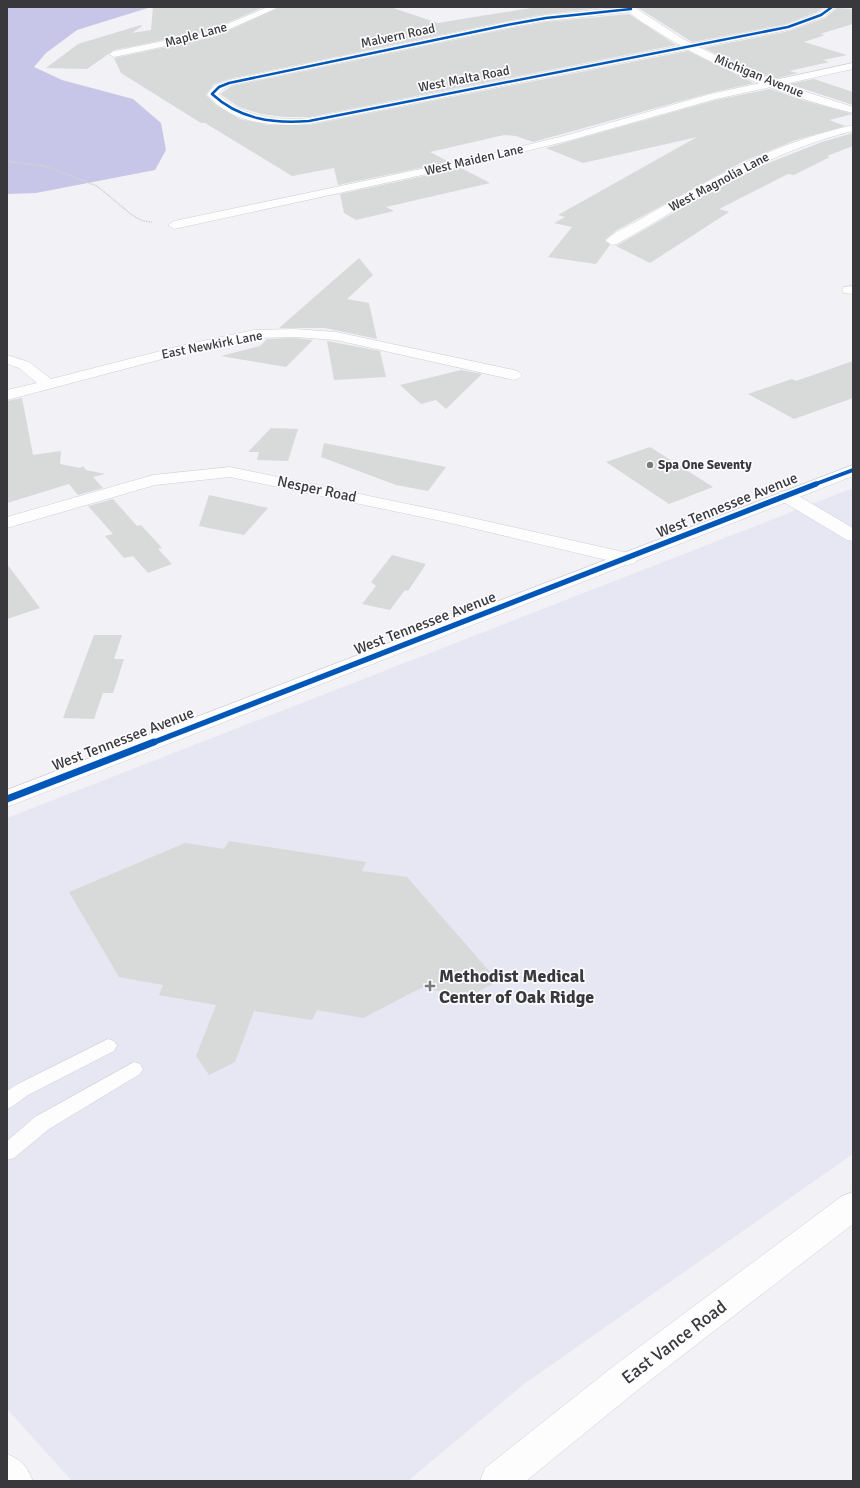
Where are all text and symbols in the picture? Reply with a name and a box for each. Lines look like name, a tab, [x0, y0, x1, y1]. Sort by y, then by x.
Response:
street label: Maple Lane	[163, 19, 229, 51]
street label: Malvern Road	[359, 20, 437, 52]
street label: Michigan Avenue	[712, 51, 806, 101]
street label: West Malta Road	[417, 62, 511, 96]
street label: West Maiden Lane	[423, 141, 525, 179]
street label: West Magnolia Lane	[666, 149, 772, 215]
street label: East Newkirk Lane	[160, 327, 264, 363]
place label: Spa One Seventy	[658, 457, 752, 473]
marker: Spa One Seventy	[645, 460, 655, 470]
street label: West Tennessee Avenue	[654, 468, 800, 542]
street label: Nesper Road	[276, 472, 358, 506]
street label: West Tennessee Avenue	[351, 588, 499, 658]
street label: West Tennessee Avenue	[49, 704, 197, 774]
place label: Methodist Medical Center of Oak Ridge	[439, 965, 594, 1008]
marker: Methodist Medical Center of Oak Ridge	[424, 980, 436, 992]
street label: East Vance Road	[617, 1295, 731, 1389]

